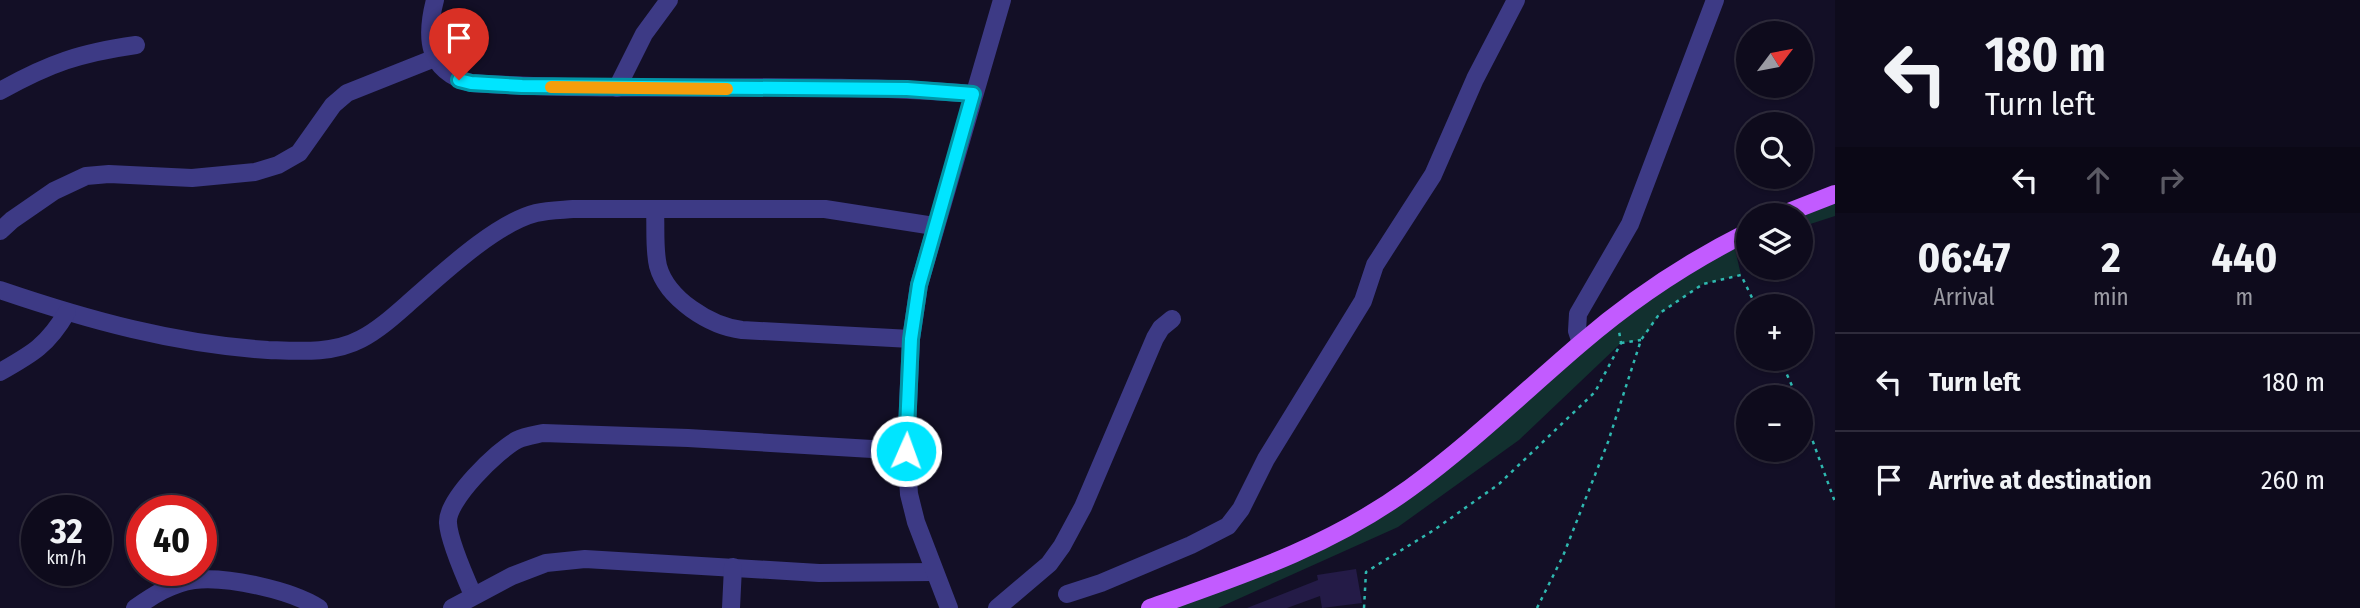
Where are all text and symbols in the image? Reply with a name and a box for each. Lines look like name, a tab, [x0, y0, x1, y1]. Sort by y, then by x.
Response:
pin	[429, 8, 489, 80]
icon: arrive	[440, 19, 478, 57]
north arrow	[1736, 21, 1813, 98]
map controls	[1736, 21, 1813, 462]
text: 180 m	[1985, 25, 2106, 84]
icon: left	[1870, 28, 1961, 119]
text: Turn left	[1985, 85, 2095, 123]
button: search	[1736, 112, 1813, 189]
icon: left	[2006, 161, 2044, 199]
icon: ahead	[2079, 161, 2117, 199]
icon: right	[2152, 161, 2190, 199]
button: layers	[1736, 203, 1813, 280]
text: 06:47	[1918, 233, 2011, 283]
text: 2	[2101, 233, 2121, 283]
text: 440	[2211, 233, 2277, 283]
text: Arrival	[1934, 283, 1995, 311]
text: min	[2093, 283, 2129, 311]
text: m	[2236, 283, 2253, 311]
button: +	[1736, 294, 1813, 371]
icon: left	[1870, 363, 1908, 401]
text: Turn left	[1929, 367, 2021, 398]
text: 180 m	[2262, 367, 2325, 398]
button: −	[1736, 385, 1813, 462]
position arrow	[869, 414, 943, 488]
icon: arrive	[1870, 461, 1908, 499]
text: Arrive at destination	[1929, 465, 2152, 496]
text: 260 m	[2261, 465, 2325, 496]
speed limit sign: 40	[126, 495, 217, 586]
text: 32	[50, 510, 83, 552]
text: km/h	[46, 547, 87, 569]

